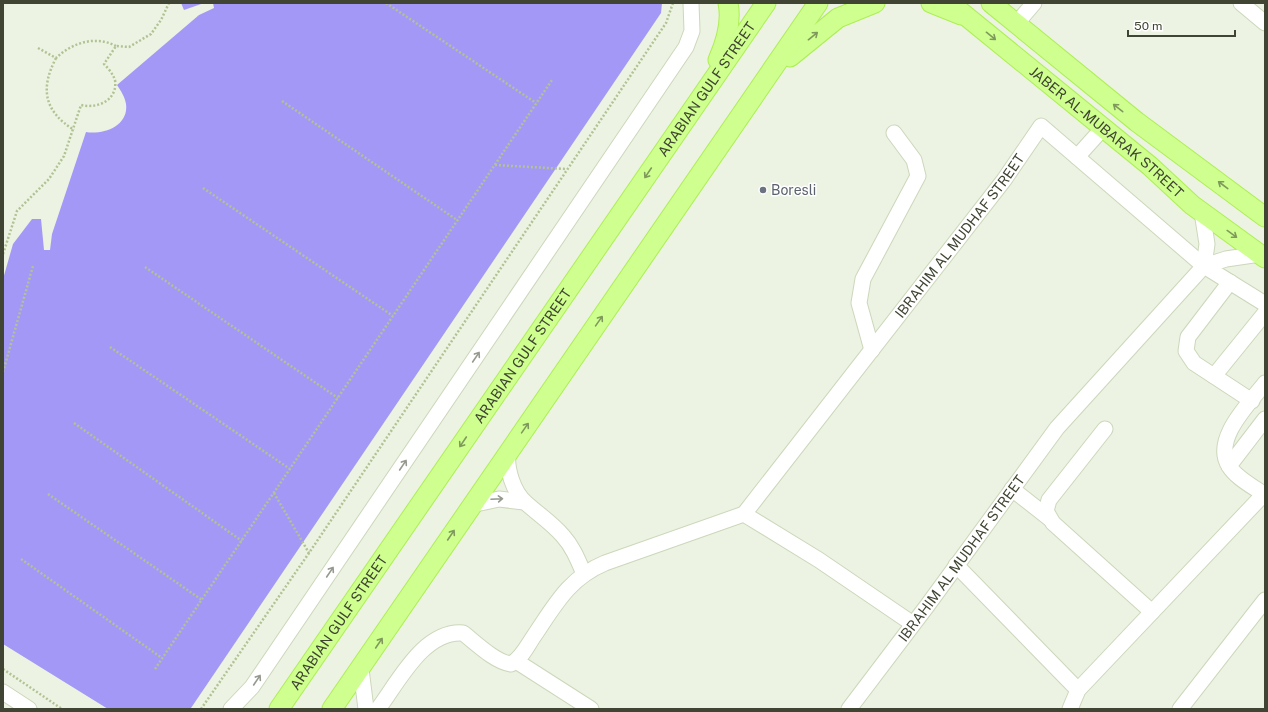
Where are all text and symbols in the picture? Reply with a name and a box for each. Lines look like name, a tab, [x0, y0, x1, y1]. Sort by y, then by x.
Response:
scale bar	[1128, 12, 1235, 38]
street label: ARABIAN GULF STREET	[655, 19, 758, 159]
text: 50 m	[1134, 19, 1162, 33]
one-way arrow	[808, 31, 819, 40]
one-way arrow	[985, 32, 996, 41]
street label: JABER AL-MUBARAK STREET	[1027, 63, 1187, 201]
one-way arrow	[1113, 103, 1124, 112]
street label: IBRAHIM AL MUDHAF STREET	[892, 151, 1027, 321]
one-way arrow	[644, 167, 652, 178]
one-way arrow	[1217, 181, 1228, 190]
place label: Boresli	[771, 182, 816, 198]
marker: Boresli	[758, 185, 768, 195]
one-way arrow	[1226, 230, 1237, 238]
street label: ARABIAN GULF STREET	[471, 286, 575, 426]
one-way arrow	[595, 316, 603, 327]
one-way arrow	[472, 352, 480, 363]
one-way arrow	[521, 422, 529, 433]
one-way arrow	[459, 436, 467, 447]
one-way arrow	[399, 460, 407, 471]
street label: IBRAHIM AL MUDHAF STREET	[895, 472, 1028, 645]
one-way arrow	[490, 495, 503, 503]
one-way arrow	[447, 530, 455, 541]
street label: ARABIAN GULF STREET	[287, 552, 391, 693]
one-way arrow	[326, 567, 334, 578]
one-way arrow	[375, 638, 383, 649]
one-way arrow	[253, 675, 261, 686]

